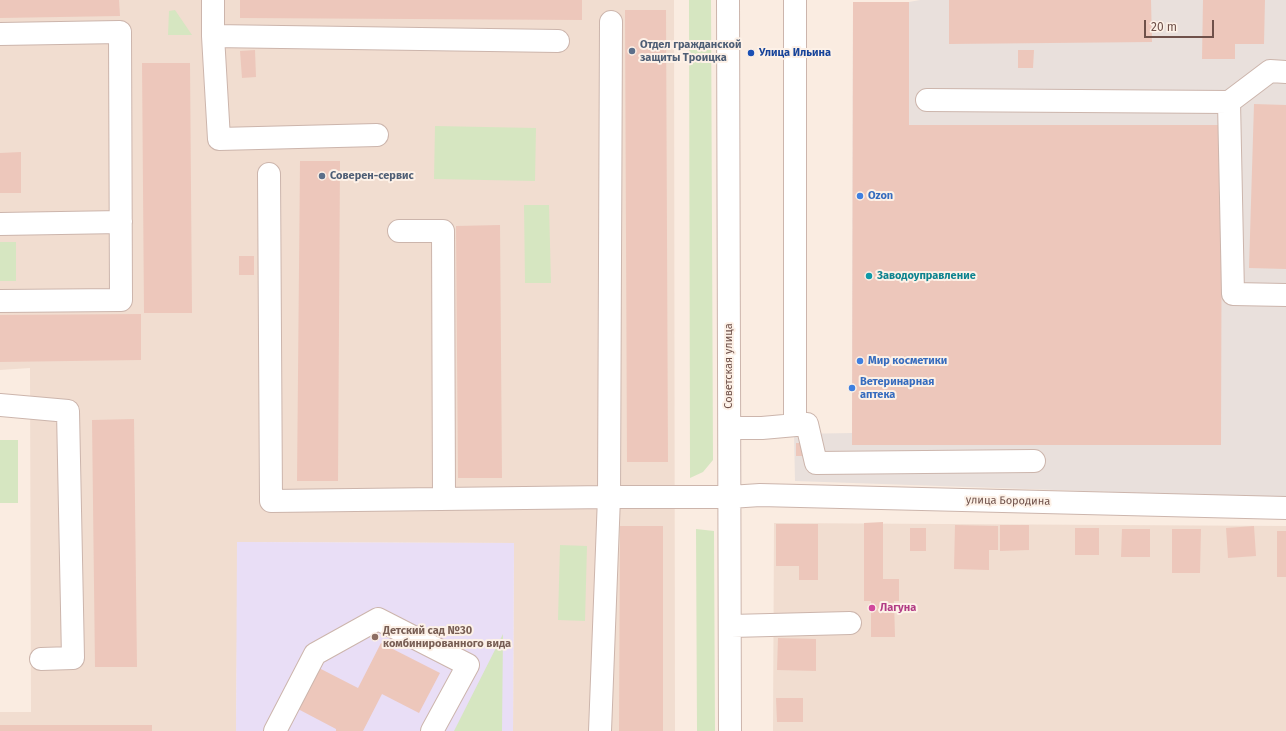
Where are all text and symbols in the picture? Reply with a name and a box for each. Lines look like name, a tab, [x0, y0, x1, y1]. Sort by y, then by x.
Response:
scale bar	[1146, 12, 1216, 38]
text: 20 m	[1151, 20, 1177, 34]
place label: Отдел гражданской защиты Троицка	[640, 38, 741, 64]
marker: Отдел гражданской защиты Троицка	[627, 46, 637, 56]
place label: Улица Ильина	[759, 46, 831, 60]
marker: Улица Ильина	[746, 48, 756, 58]
place label: Соверен-сервис	[330, 169, 414, 183]
marker: Соверен-сервис	[317, 171, 327, 181]
place label: Ozon	[868, 189, 893, 203]
marker: Ozon	[855, 191, 865, 201]
place label: Заводоуправление	[877, 269, 976, 283]
marker: Заводоуправление	[864, 271, 874, 281]
street label: Советская улица	[722, 323, 736, 409]
place label: Мир косметики	[868, 354, 947, 368]
marker: Мир косметики	[855, 356, 865, 366]
place label: Ветеринарная аптека	[860, 375, 934, 401]
marker: Ветеринарная аптека	[847, 383, 857, 393]
street label: улица Бородина	[966, 494, 1050, 508]
place label: Лагуна	[880, 601, 916, 615]
marker: Лагуна	[867, 603, 877, 613]
place label: Детский сад №30 комбинированного вида	[383, 624, 511, 650]
marker: Детский сад №30 комбинированного вида	[370, 632, 380, 642]

